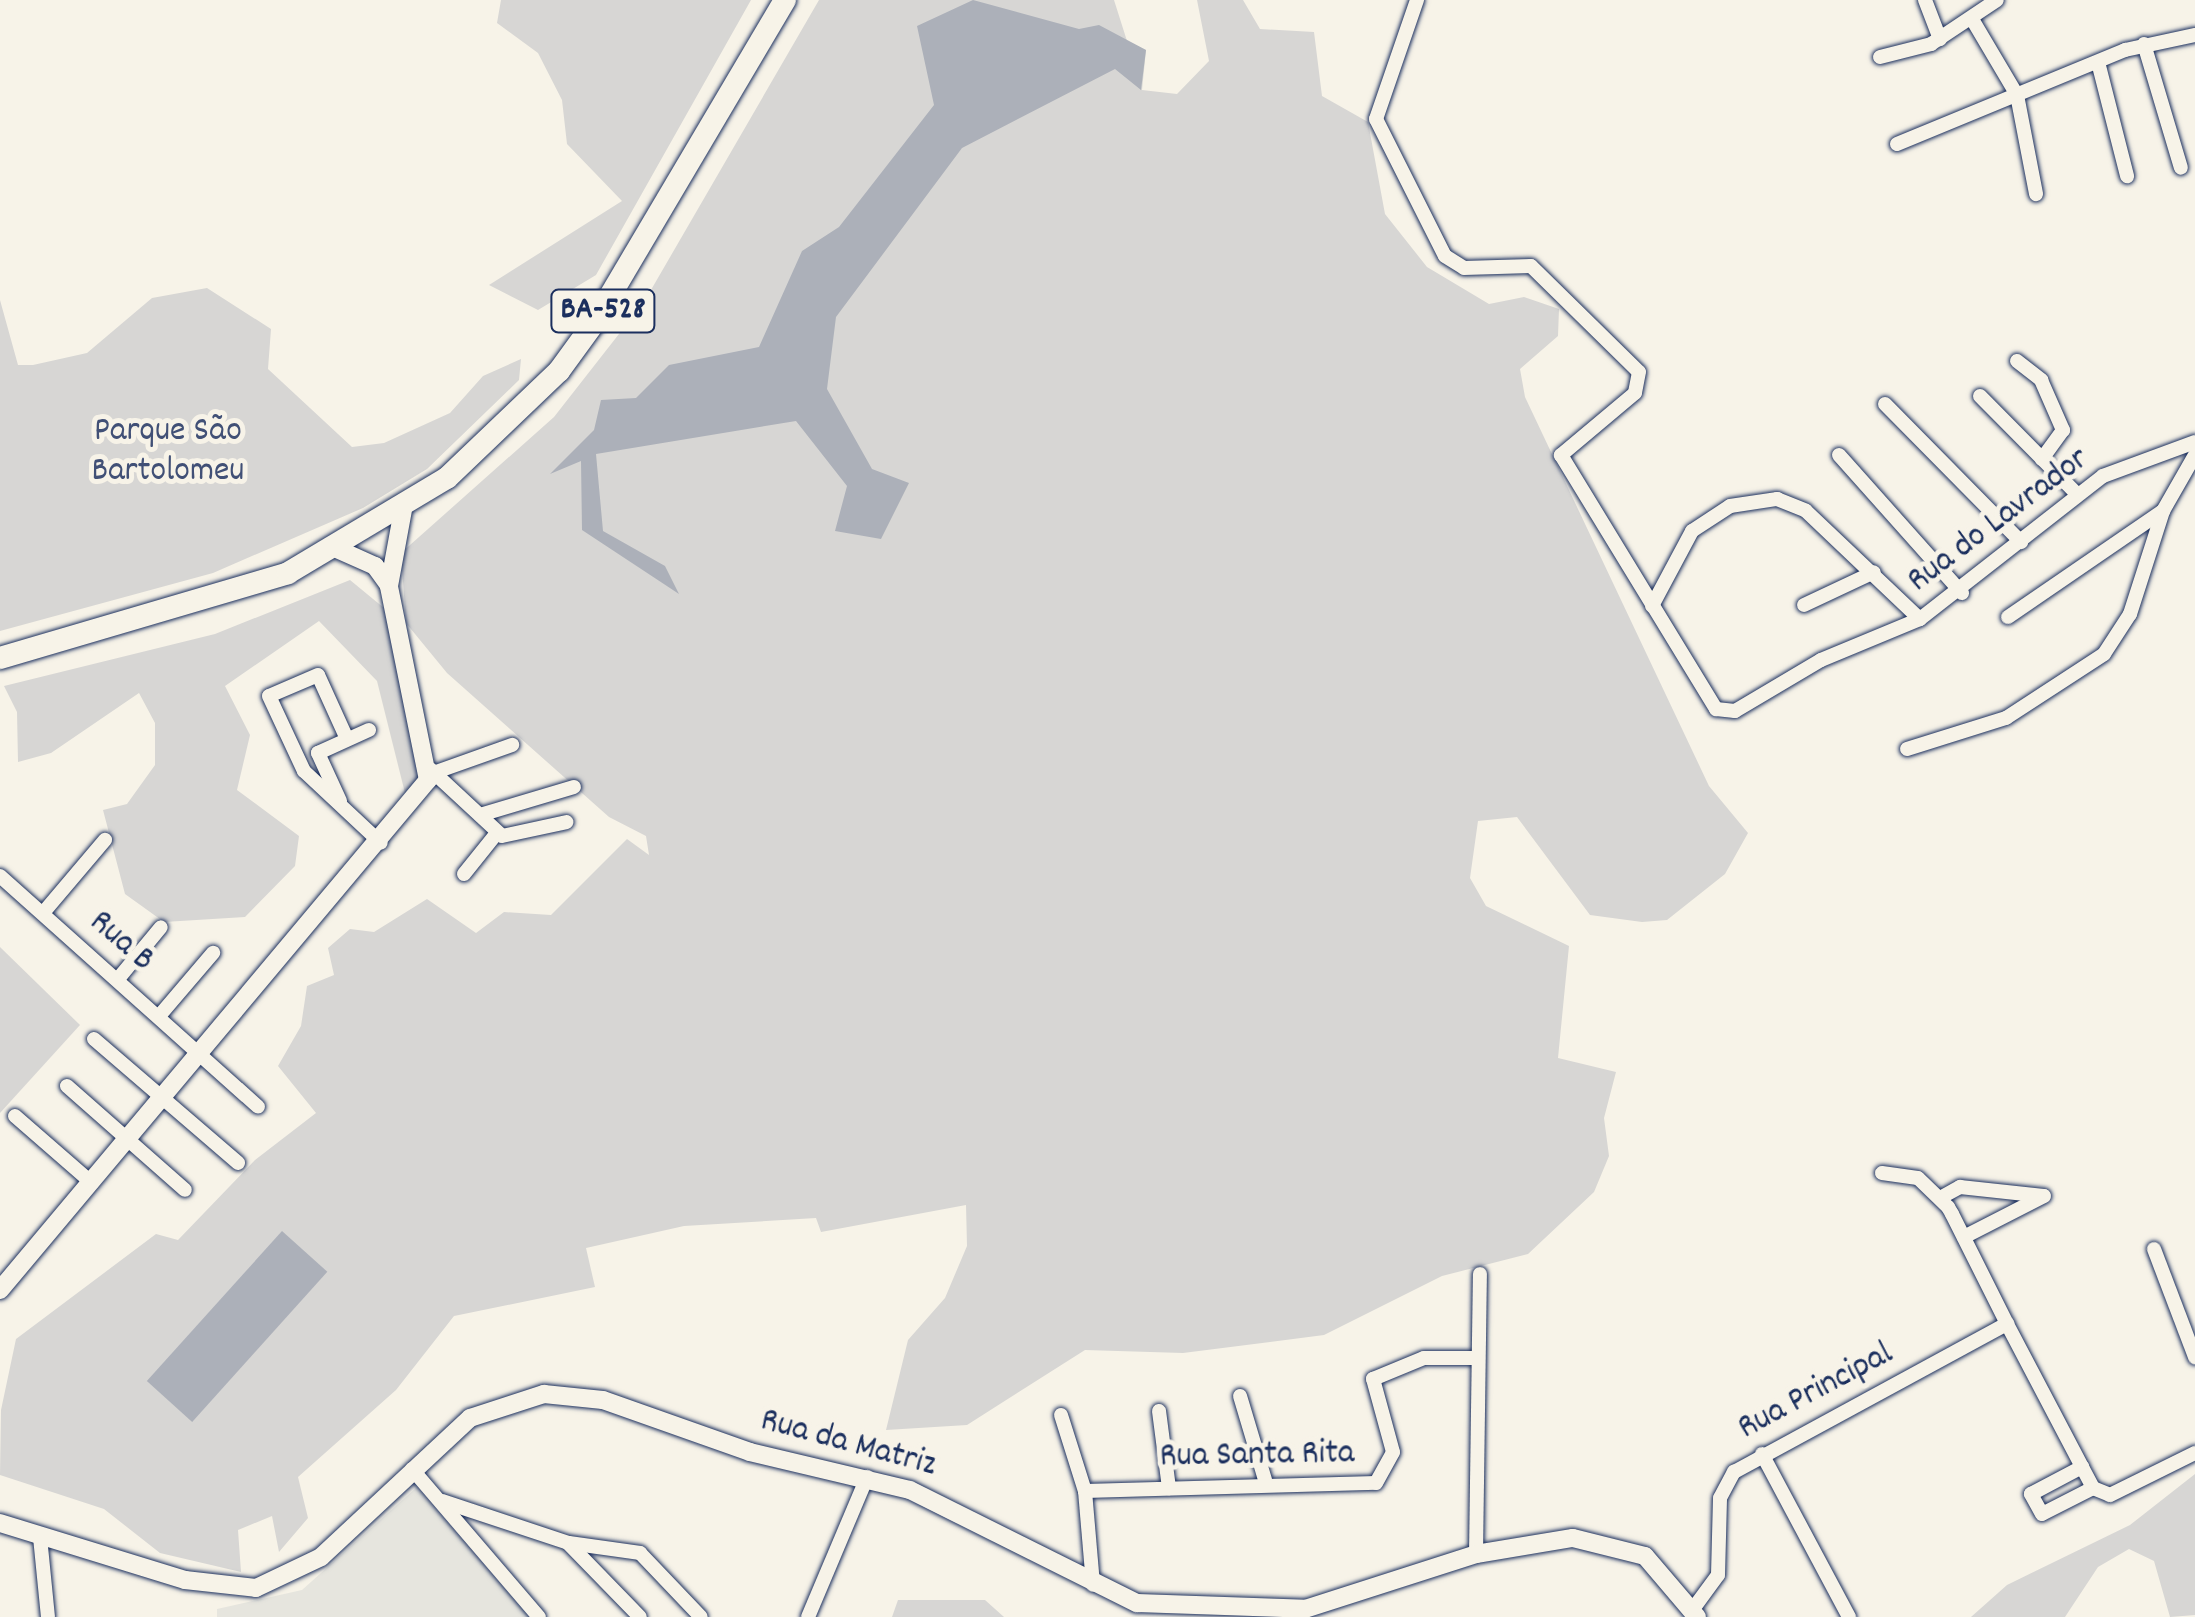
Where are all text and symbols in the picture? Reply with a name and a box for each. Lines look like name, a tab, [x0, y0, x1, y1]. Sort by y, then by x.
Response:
road number: BA-528	[548, 284, 658, 338]
park label: Parque São Bartolomeu	[92, 411, 244, 493]
street label: Rua do Lavrador	[1900, 439, 2098, 603]
street label: Rua B	[80, 902, 162, 982]
street label: Rua Principal	[1731, 1334, 1901, 1450]
street label: Rua da Matriz	[756, 1400, 940, 1488]
street label: Rua Santa Rita	[1159, 1433, 1355, 1479]

